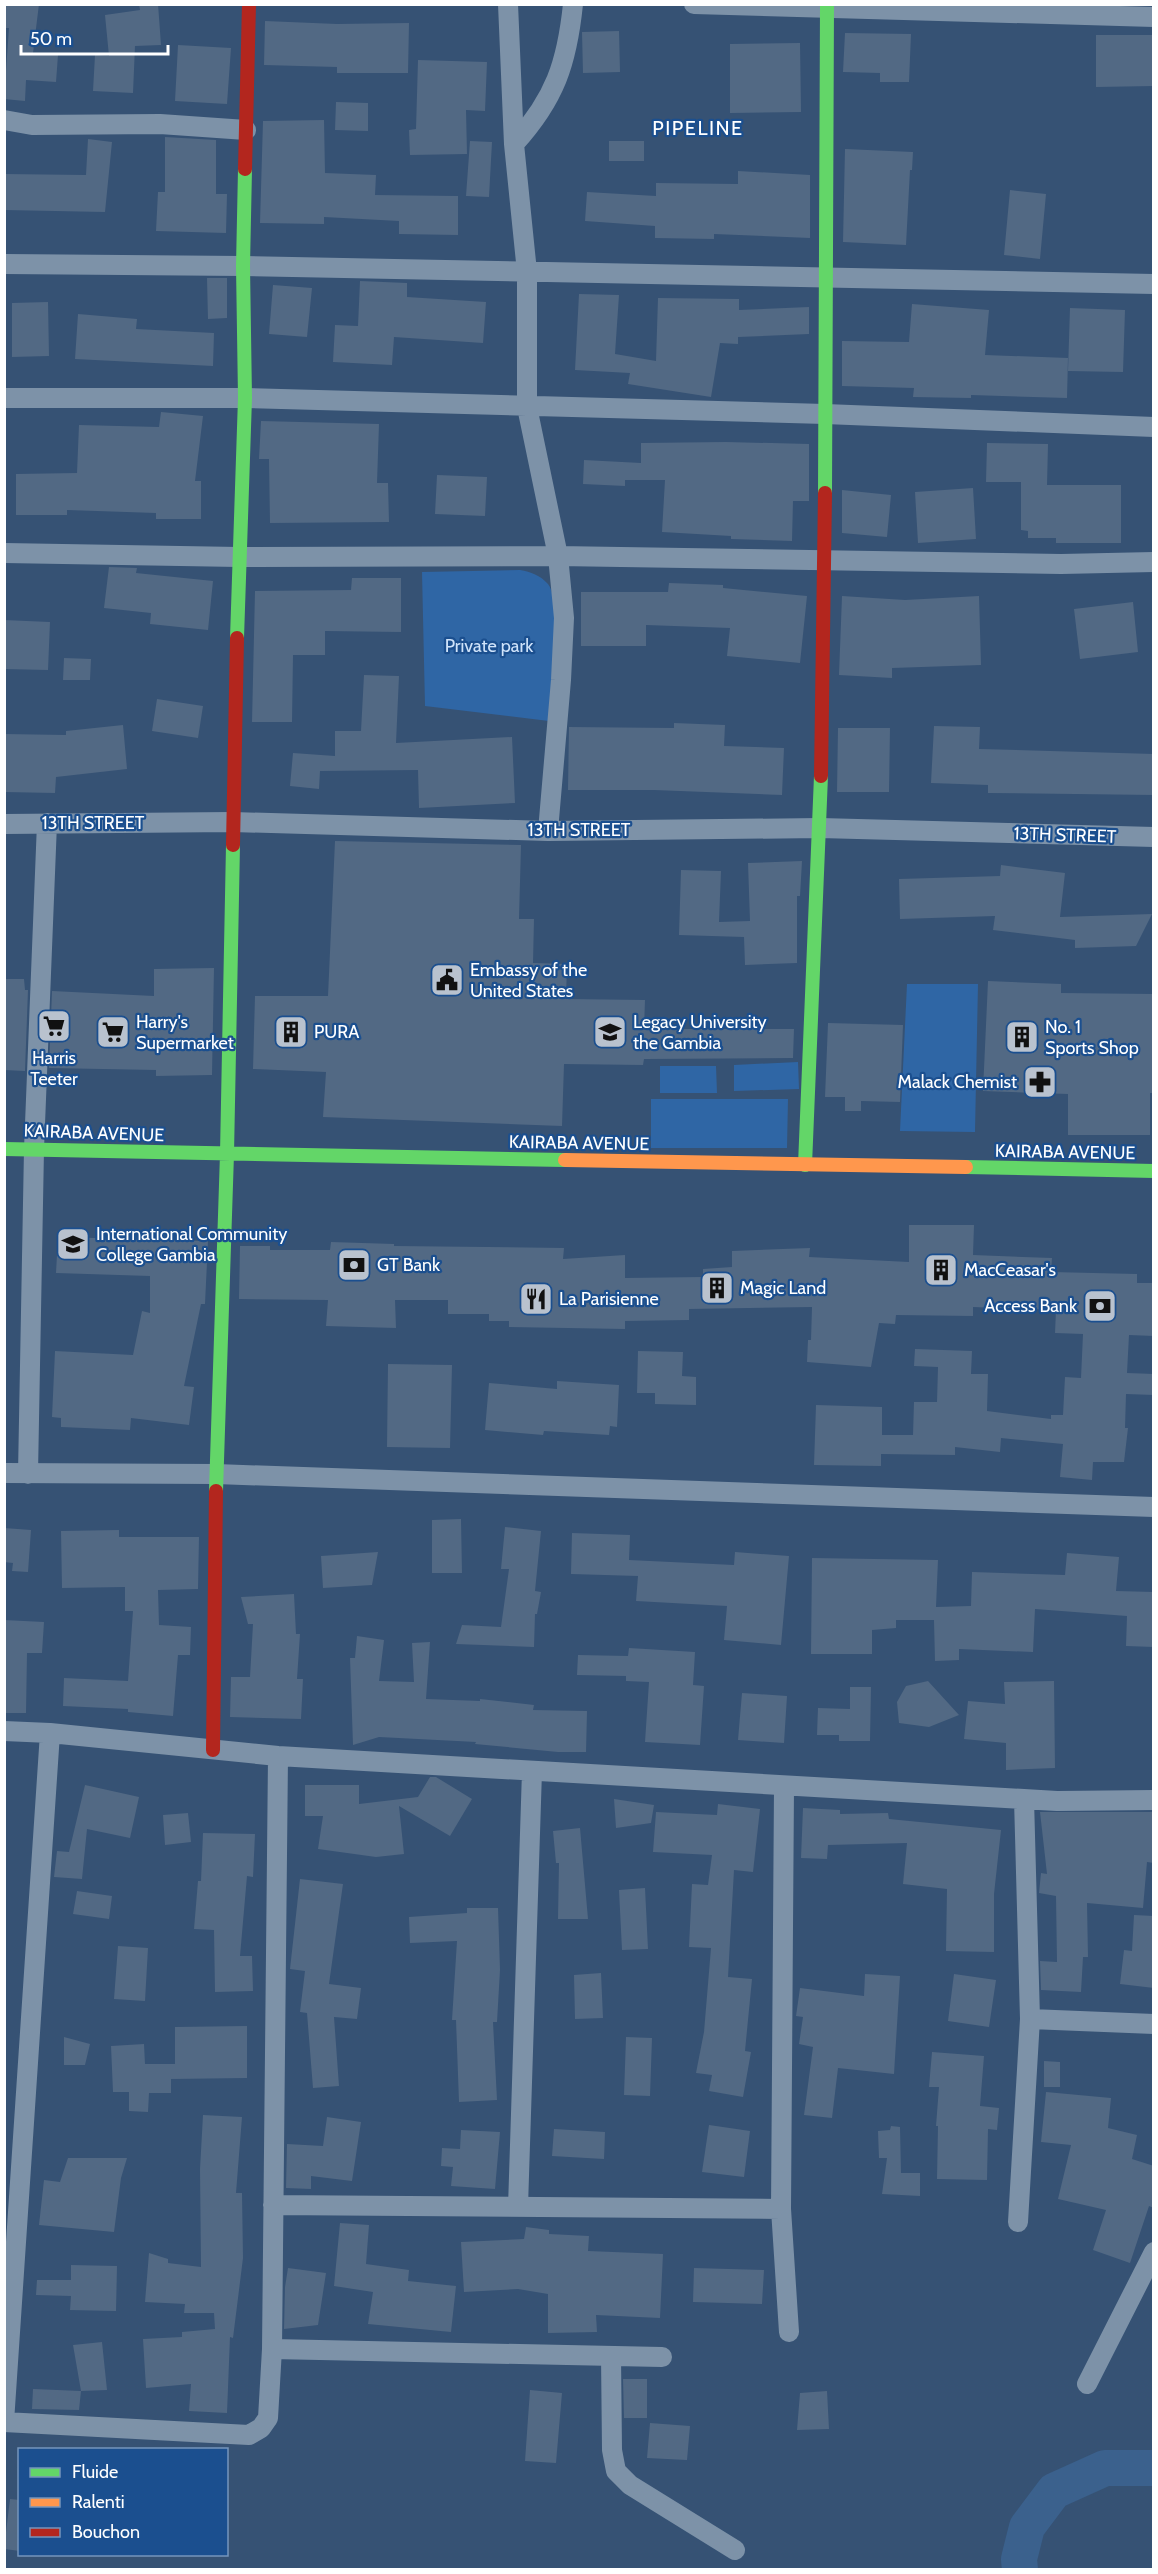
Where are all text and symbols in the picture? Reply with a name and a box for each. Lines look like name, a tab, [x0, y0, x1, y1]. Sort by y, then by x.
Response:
scale bar	[21, 18, 168, 56]
text: 50 m	[30, 28, 72, 50]
district label: PIPELINE	[652, 116, 744, 140]
park label: Private park	[445, 635, 534, 657]
street label: 13TH STREET	[42, 812, 145, 834]
street label: 13TH STREET	[528, 819, 631, 841]
street label: 13TH STREET	[1013, 822, 1117, 848]
place label: Embassy of the United States	[470, 959, 587, 1002]
public building icon: Embassy of the United States	[429, 962, 465, 998]
supermarket icon: Harris Teeter	[36, 1008, 72, 1044]
place label: Harry's Supermarket	[136, 1011, 234, 1054]
place label: Legacy University the Gambia	[633, 1011, 767, 1054]
supermarket icon: Harry's Supermarket	[95, 1014, 131, 1050]
building icon: PURA	[273, 1014, 309, 1050]
school or university icon: Legacy University the Gambia	[592, 1014, 628, 1050]
place label: No. 1 Sports Shop	[1045, 1016, 1139, 1059]
building icon: No. 1 Sports Shop	[1004, 1019, 1040, 1055]
place label: PURA	[314, 1021, 359, 1043]
place label: Harris Teeter	[30, 1047, 78, 1090]
pharmacy icon: Malack Chemist	[1022, 1064, 1058, 1100]
place label: Malack Chemist	[897, 1071, 1017, 1093]
street label: KAIRABA AVENUE	[23, 1120, 165, 1146]
street label: KAIRABA AVENUE	[509, 1131, 649, 1155]
street label: KAIRABA AVENUE	[995, 1140, 1135, 1164]
place label: International Community College Gambia	[96, 1223, 287, 1266]
school or university icon: International Community College Gambia	[55, 1226, 91, 1262]
bank icon: GT Bank	[336, 1247, 372, 1283]
building icon: MacCeasar's	[923, 1252, 959, 1288]
place label: GT Bank	[377, 1254, 441, 1276]
place label: MacCeasar's	[964, 1259, 1056, 1281]
building icon: Magic Land	[699, 1270, 735, 1306]
place label: Magic Land	[740, 1277, 826, 1299]
restaurant icon: La Parisienne	[518, 1281, 554, 1317]
place label: La Parisienne	[559, 1288, 659, 1310]
bank icon: Access Bank	[1082, 1288, 1118, 1324]
place label: Access Bank	[984, 1295, 1078, 1317]
legend	[18, 2448, 228, 2556]
text: Fluide	[72, 2461, 118, 2483]
text: Ralenti	[72, 2491, 125, 2513]
text: Bouchon	[72, 2521, 140, 2543]

